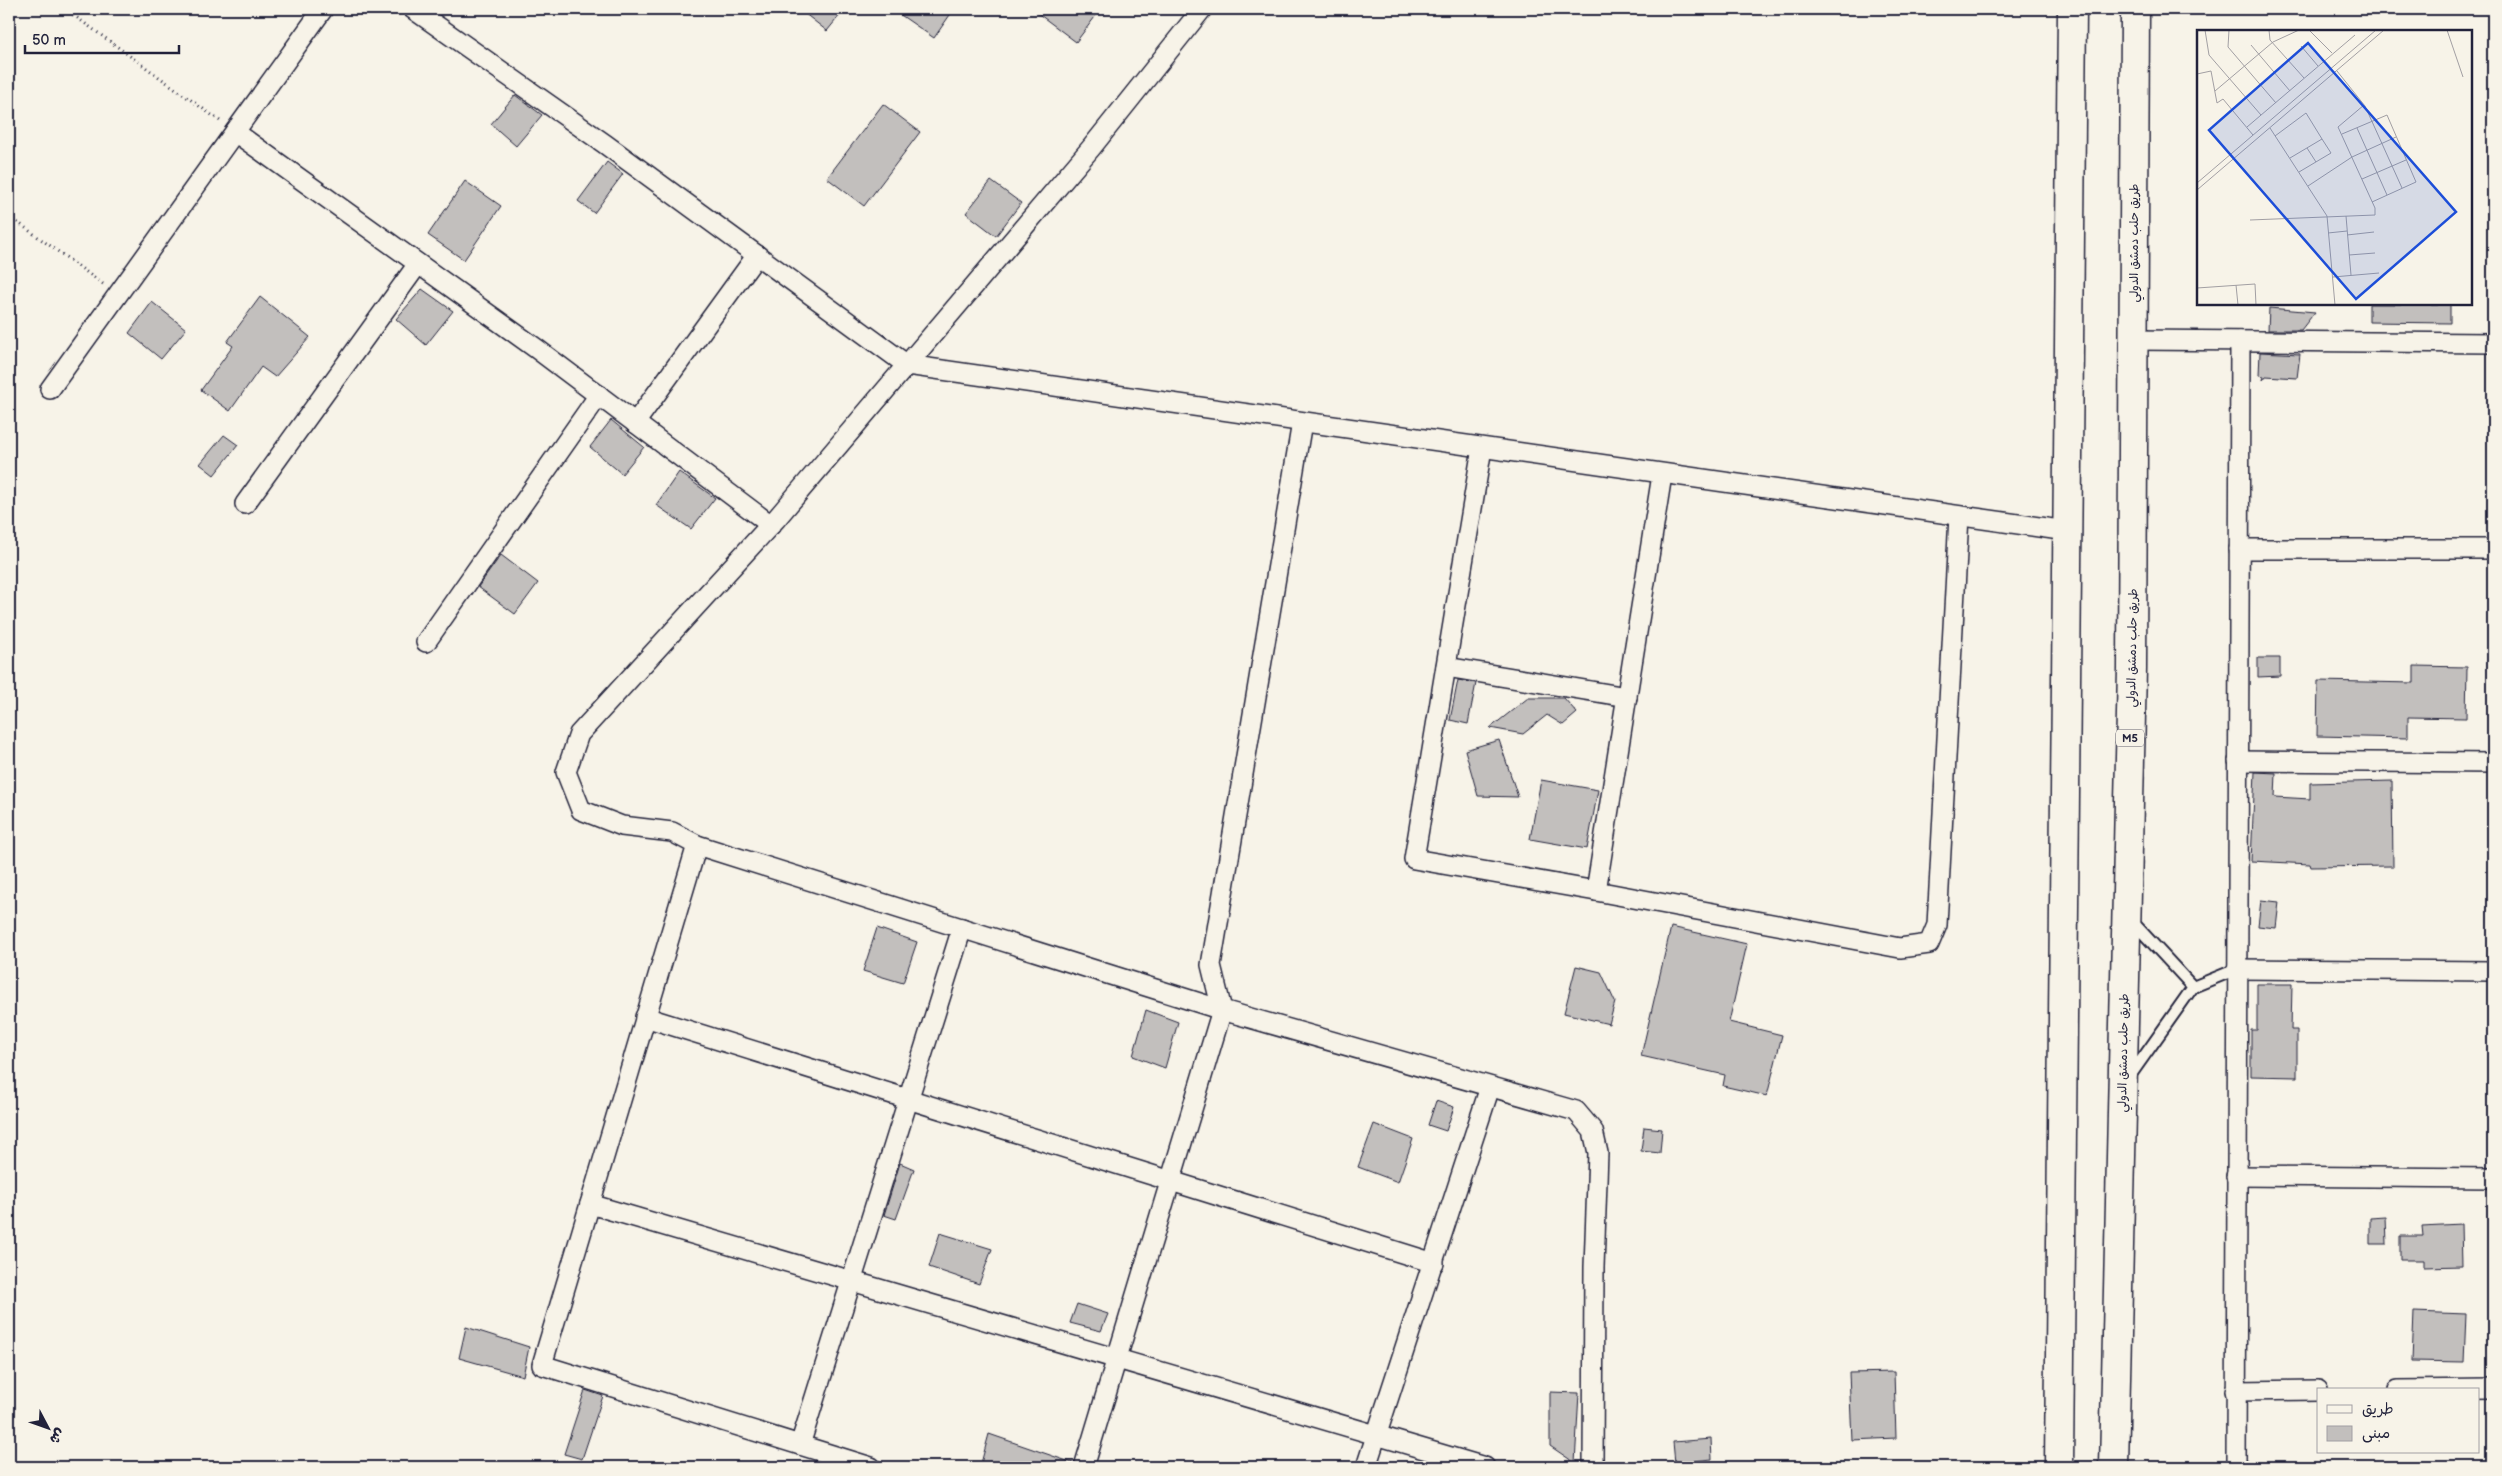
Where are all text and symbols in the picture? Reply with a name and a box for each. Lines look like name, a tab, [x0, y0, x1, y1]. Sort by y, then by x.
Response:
scale bar	[25, 22, 179, 54]
inset map	[2197, 30, 2472, 305]
text: 50 m	[32, 31, 66, 50]
street label: طريق حلب دمشق الدولي	[2127, 184, 2145, 302]
street label: طريق حلب دمشق الدولي	[2124, 588, 2144, 708]
road number: M5	[2116, 730, 2144, 746]
street label: طريق حلب دمشق الدولي	[2115, 993, 2135, 1113]
legend	[2317, 1388, 2480, 1454]
text: طريق	[2362, 1400, 2394, 1419]
north arrow	[22, 1404, 72, 1454]
text: مبنى	[2362, 1424, 2390, 1443]
text: ش	[46, 1425, 69, 1448]

